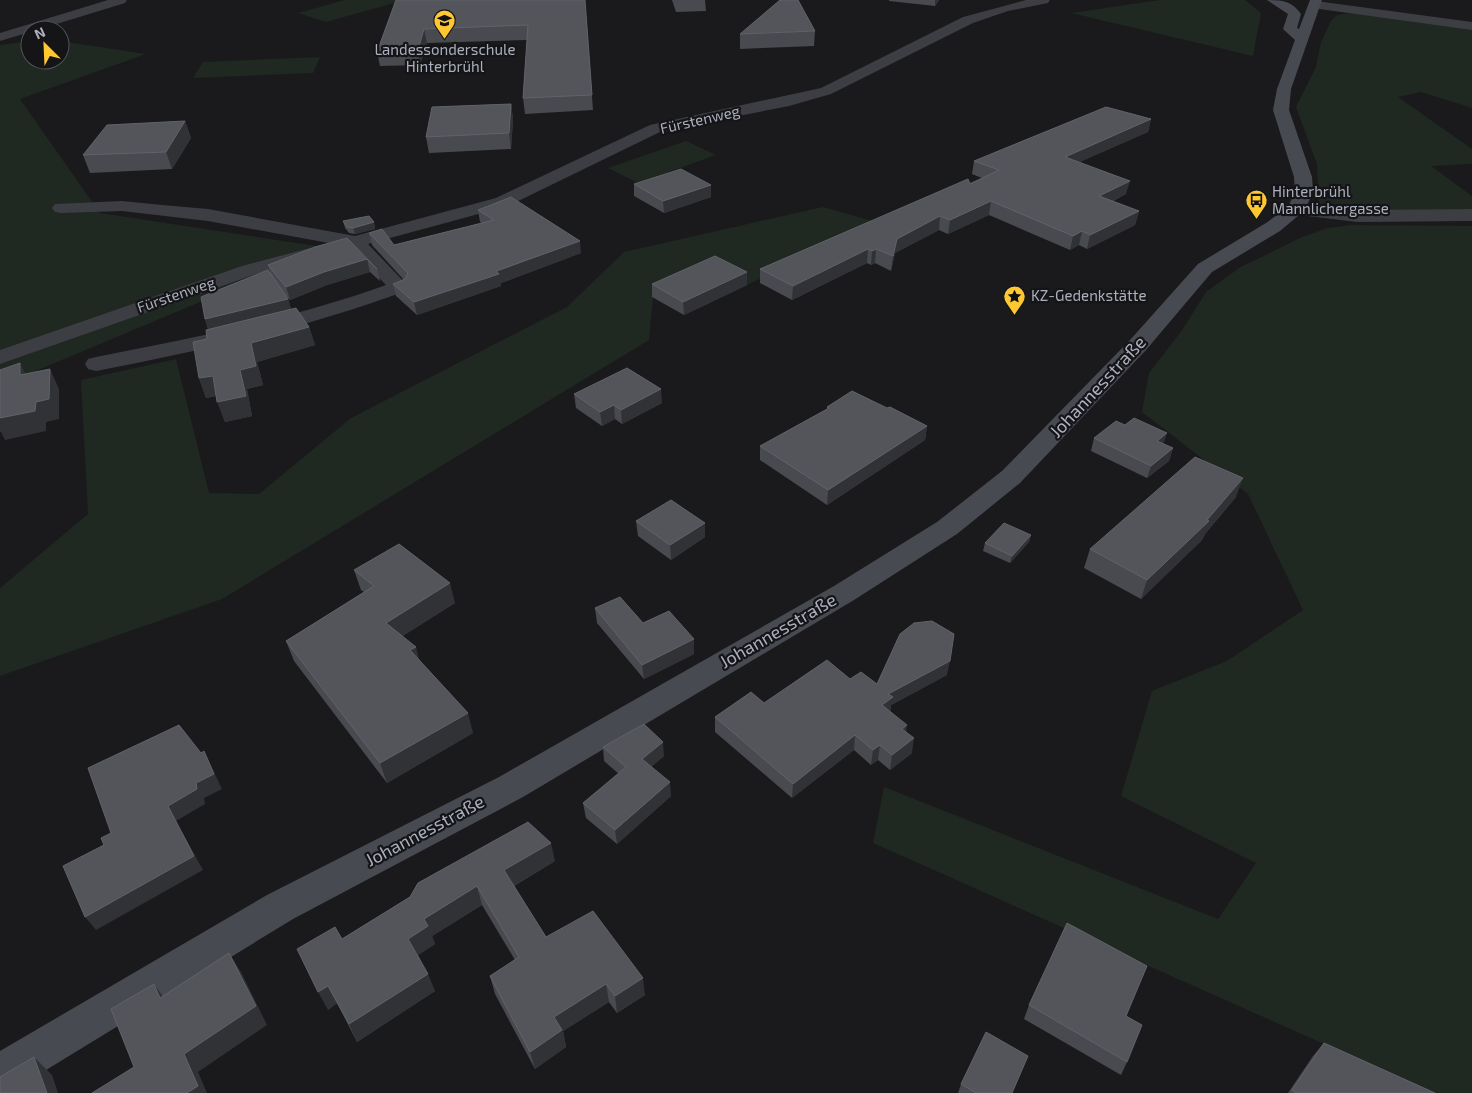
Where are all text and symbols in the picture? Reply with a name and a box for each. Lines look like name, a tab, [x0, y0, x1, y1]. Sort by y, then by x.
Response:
school or university icon: Landessonderschule Hinterbrühl	[433, 9, 457, 40]
north arrow	[20, 20, 70, 70]
text: N	[31, 23, 48, 42]
place label: Landessonderschule Hinterbrühl	[374, 40, 516, 75]
street label: Fürstenweg	[658, 101, 742, 137]
place label: Hinterbrühl Mannlichergasse	[1272, 182, 1389, 217]
bus stop icon: Hinterbrühl Mannlichergasse	[1244, 189, 1268, 220]
street label: Fürstenweg	[134, 272, 218, 316]
place icon: KZ-Gedenkstätte	[1003, 284, 1027, 315]
place label: KZ-Gedenkstätte	[1031, 286, 1147, 304]
street label: Johannesstraße	[1044, 331, 1150, 442]
street label: Johannesstraße	[715, 588, 840, 672]
street label: Johannesstraße	[361, 790, 488, 871]

